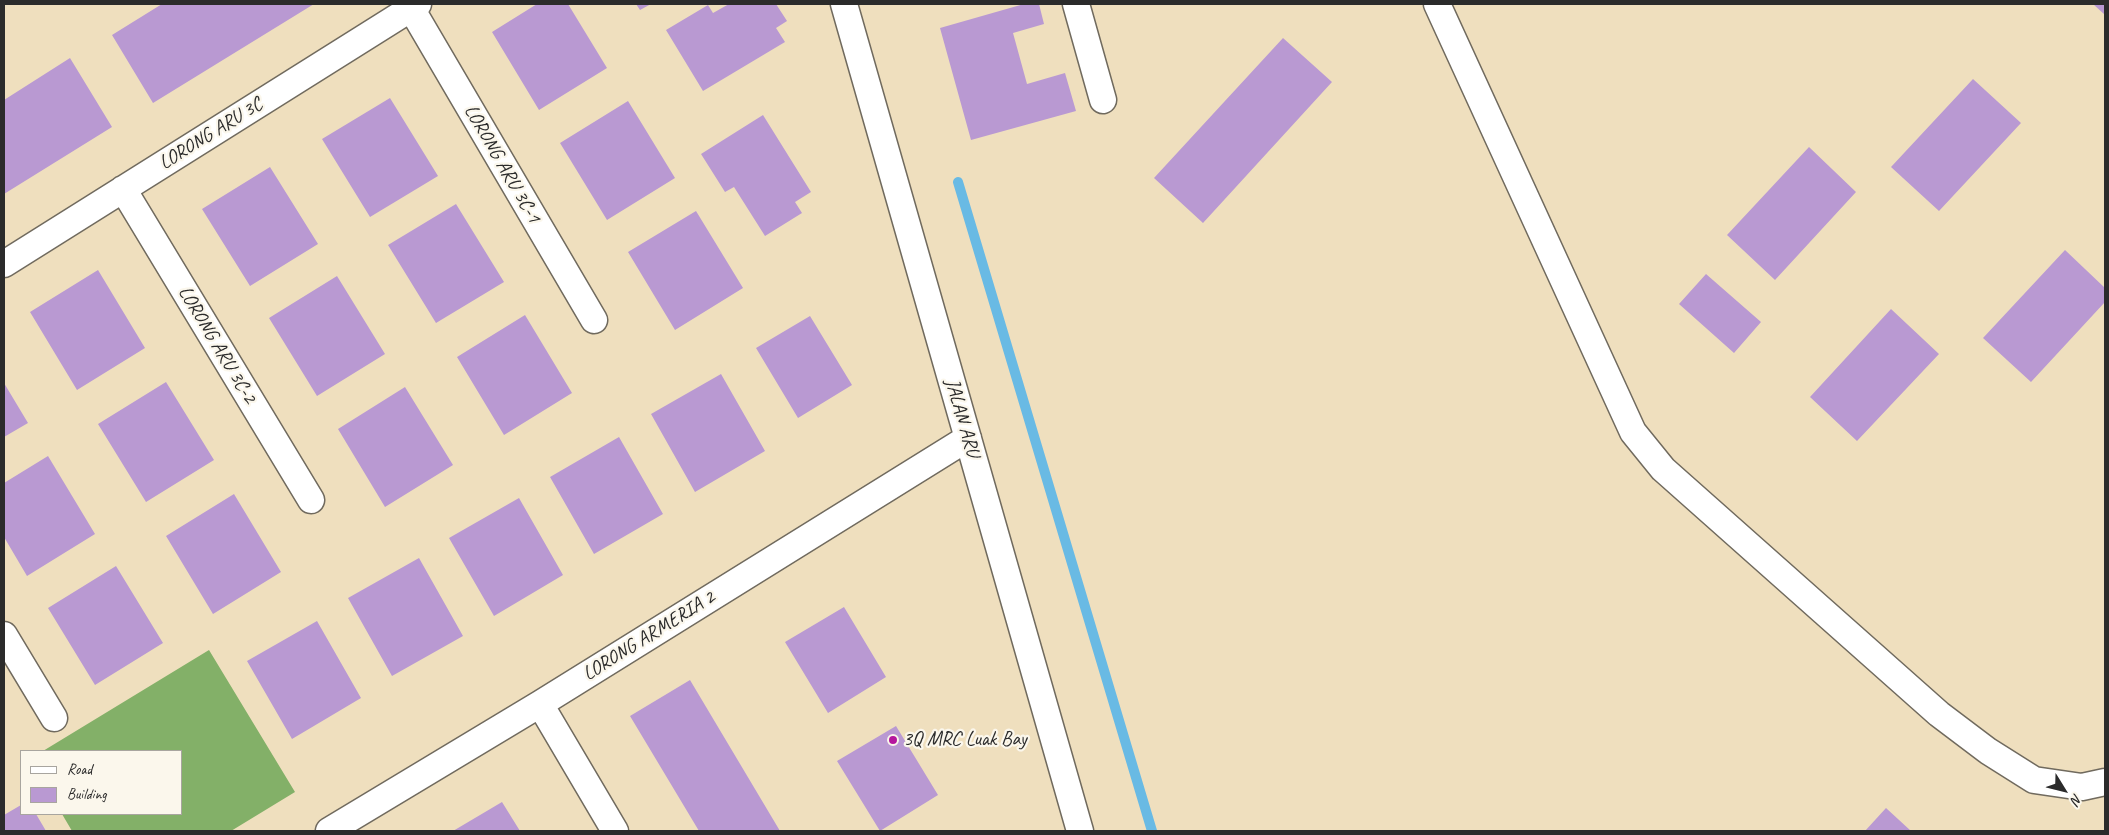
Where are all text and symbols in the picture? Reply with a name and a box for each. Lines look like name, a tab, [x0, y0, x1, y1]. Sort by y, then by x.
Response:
street label: LORONG ARU 3C	[155, 93, 267, 175]
street label: LORONG ARU 3C-1	[458, 101, 546, 227]
street label: LORONG ARU 3C-2	[173, 282, 261, 408]
street label: JALAN ARU	[939, 376, 985, 460]
street label: LORONG ARMERIA 2	[579, 586, 719, 686]
place label: 3Q MRC Luak Bay	[903, 728, 1027, 752]
marker: 3Q MRC Luak Bay	[887, 734, 899, 746]
legend	[20, 750, 182, 815]
text: Road	[67, 760, 92, 779]
north arrow	[2039, 765, 2089, 815]
text: Building	[67, 785, 106, 804]
text: N	[2067, 791, 2086, 808]

